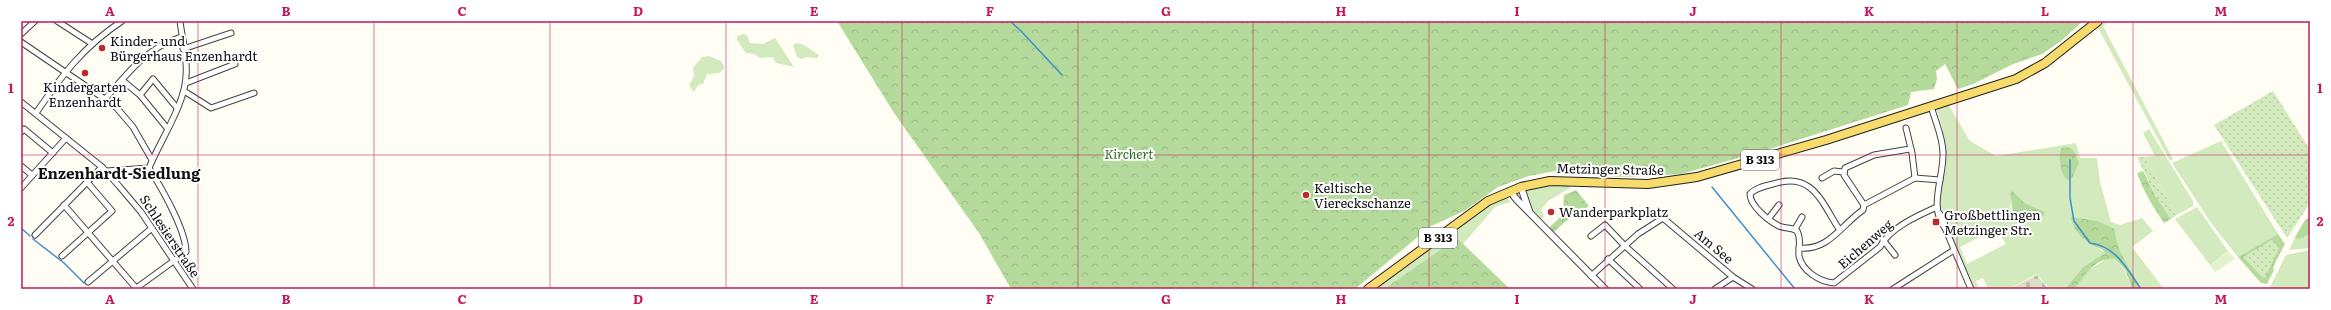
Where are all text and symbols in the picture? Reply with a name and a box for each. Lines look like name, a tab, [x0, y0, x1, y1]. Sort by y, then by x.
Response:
text: A	[105, 1, 115, 20]
text: B	[282, 1, 291, 20]
text: C	[457, 1, 467, 20]
text: D	[633, 1, 643, 20]
text: E	[810, 1, 819, 20]
text: F	[986, 1, 994, 20]
text: G	[1161, 1, 1171, 20]
text: H	[1336, 1, 1347, 20]
text: I	[1514, 1, 1520, 20]
text: J	[1689, 1, 1697, 20]
text: K	[1864, 1, 1875, 20]
text: L	[2041, 1, 2049, 20]
text: M	[2215, 1, 2228, 20]
place label: Kinder- und Bürgerhaus Enzenhardt	[110, 31, 258, 65]
marker: Kinder- und Bürgerhaus Enzenhardt	[97, 43, 107, 53]
marker: Kindergarten Enzenhardt	[80, 68, 90, 78]
place label: Kindergarten Enzenhardt	[43, 77, 127, 111]
text: 1	[8, 78, 14, 97]
text: 1	[2317, 78, 2323, 97]
park label: Kirchert	[1104, 144, 1154, 163]
road number: B 313	[1741, 150, 1779, 170]
street label: Metzinger Straße	[1556, 158, 1664, 179]
district label: Enzenhardt-Siedlung	[38, 161, 201, 184]
place label: Keltische Viereckschanze	[1314, 178, 1411, 212]
marker: Keltische Viereckschanze	[1301, 190, 1311, 200]
street label: Schlesierstraße	[136, 191, 205, 281]
place label: Wanderparkplatz	[1559, 202, 1668, 221]
place label: Großbettlingen Metzinger Str.	[1944, 205, 2041, 239]
marker: Wanderparkplatz	[1546, 207, 1556, 217]
text: 2	[8, 211, 15, 230]
text: 2	[2317, 211, 2324, 230]
street label: Eichenweg	[1833, 214, 1897, 273]
marker: Großbettlingen Metzinger Str.	[1931, 217, 1941, 227]
street label: Am See	[1691, 224, 1738, 268]
road number: B 313	[1419, 228, 1457, 248]
text: A	[105, 289, 115, 308]
text: B	[282, 289, 291, 308]
text: C	[457, 289, 467, 308]
text: D	[633, 289, 643, 308]
text: E	[810, 289, 819, 308]
text: F	[986, 289, 994, 308]
text: G	[1161, 289, 1171, 308]
text: H	[1336, 289, 1347, 308]
text: I	[1514, 289, 1520, 308]
text: J	[1689, 289, 1697, 308]
text: K	[1864, 289, 1875, 308]
text: L	[2041, 289, 2049, 308]
text: M	[2215, 289, 2228, 308]

